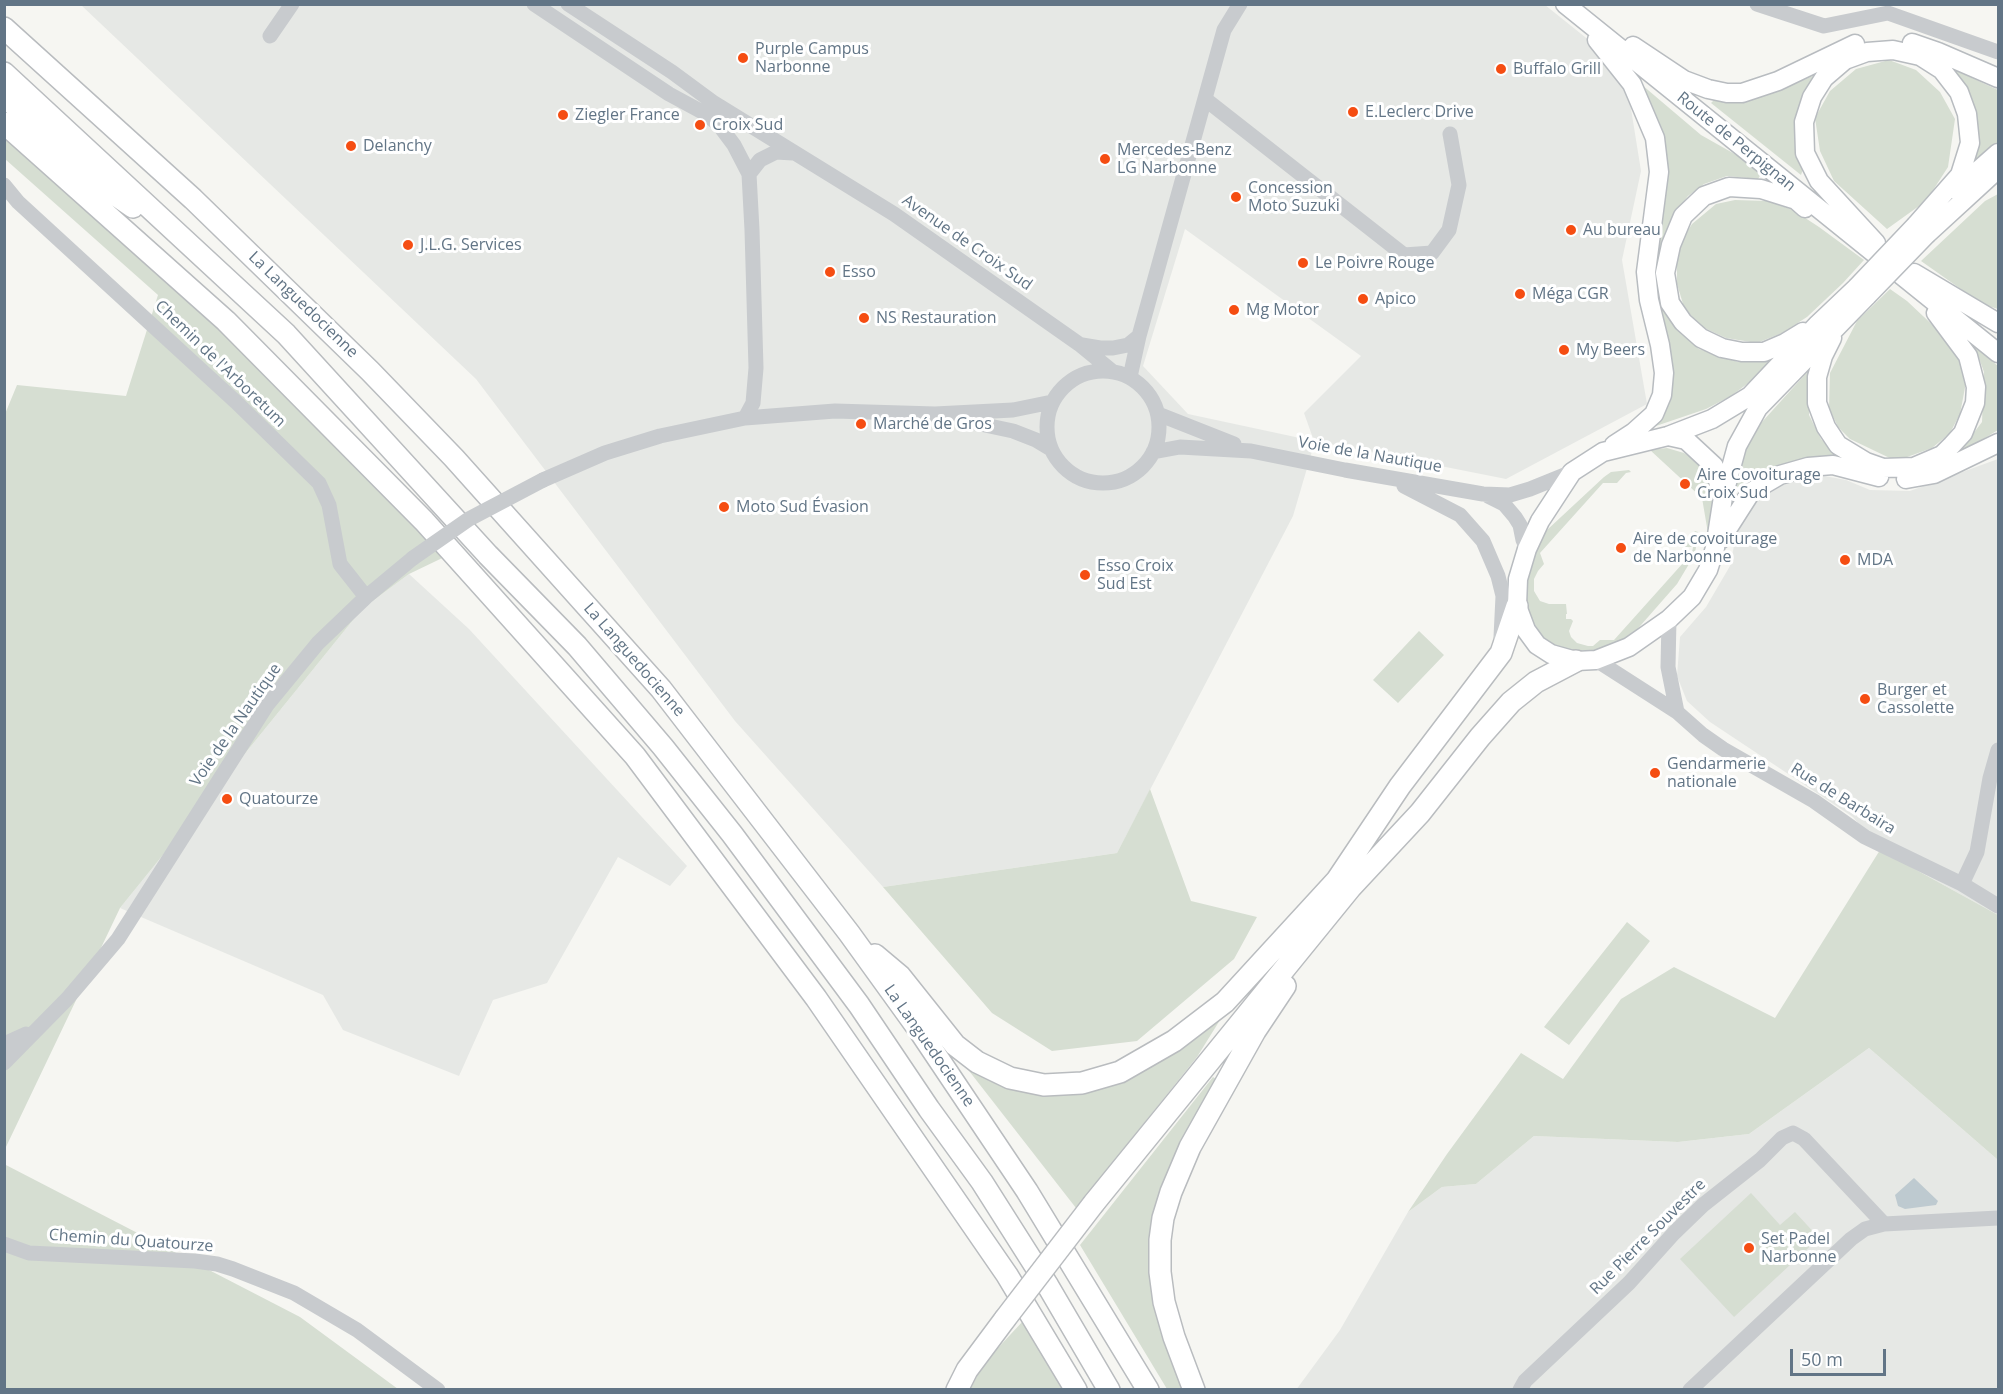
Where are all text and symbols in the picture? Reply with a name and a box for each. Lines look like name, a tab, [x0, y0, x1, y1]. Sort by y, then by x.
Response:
place label: Purple Campus Narbonne	[755, 39, 869, 77]
marker: Purple Campus Narbonne	[736, 51, 750, 65]
place label: Buffalo Grill	[1513, 59, 1601, 79]
marker: Buffalo Grill	[1494, 62, 1508, 76]
street label: Route de Perpignan	[1673, 88, 1799, 196]
place label: E.Leclerc Drive	[1365, 102, 1474, 122]
place label: Ziegler France	[575, 105, 680, 125]
marker: E.Leclerc Drive	[1346, 105, 1360, 119]
marker: Ziegler France	[556, 108, 570, 122]
place label: Croix Sud	[712, 115, 783, 135]
marker: Croix Sud	[693, 118, 707, 132]
place label: Delanchy	[363, 136, 432, 156]
marker: Delanchy	[344, 139, 358, 153]
place label: Mercedes-Benz LG Narbonne	[1117, 140, 1232, 178]
marker: Mercedes-Benz LG Narbonne	[1098, 152, 1112, 166]
place label: Concession Moto Suzuki	[1248, 178, 1340, 216]
marker: Concession Moto Suzuki	[1229, 190, 1243, 204]
street label: Avenue de Croix Sud	[898, 191, 1036, 295]
place label: Au bureau	[1583, 220, 1661, 240]
marker: Au bureau	[1564, 223, 1578, 237]
place label: J.L.G. Services	[420, 235, 522, 255]
marker: J.L.G. Services	[401, 238, 415, 252]
street label: La Languedocienne	[244, 248, 362, 362]
place label: Le Poivre Rouge	[1315, 253, 1434, 273]
marker: Le Poivre Rouge	[1296, 256, 1310, 270]
place label: Esso	[842, 262, 876, 282]
marker: Esso	[823, 265, 837, 279]
place label: Méga CGR	[1532, 284, 1609, 304]
marker: Méga CGR	[1513, 287, 1527, 301]
place label: Apico	[1375, 289, 1416, 309]
marker: Apico	[1356, 292, 1370, 306]
street label: Chemin de l'Arboretum	[151, 297, 289, 431]
place label: Mg Motor	[1246, 300, 1319, 320]
marker: Mg Motor	[1227, 303, 1241, 317]
place label: NS Restauration	[876, 308, 996, 328]
marker: NS Restauration	[857, 311, 871, 325]
place label: My Beers	[1576, 340, 1645, 360]
marker: My Beers	[1557, 343, 1571, 357]
place label: Marché de Gros	[873, 414, 992, 434]
marker: Marché de Gros	[854, 417, 868, 431]
street label: Voie de la Nautique	[1297, 433, 1443, 477]
place label: Aire Covoiturage Croix Sud	[1697, 465, 1821, 503]
marker: Aire Covoiturage Croix Sud	[1678, 477, 1692, 491]
place label: Moto Sud Évasion	[736, 497, 869, 517]
marker: Moto Sud Évasion	[717, 500, 731, 514]
place label: Aire de covoiturage de Narbonne	[1633, 529, 1777, 567]
marker: Aire de covoiturage de Narbonne	[1614, 541, 1628, 555]
place label: MDA	[1857, 550, 1893, 570]
marker: MDA	[1838, 553, 1852, 567]
place label: Esso Croix Sud Est	[1097, 556, 1174, 594]
marker: Esso Croix Sud Est	[1078, 568, 1092, 582]
street label: La Languedocienne	[579, 599, 689, 721]
street label: Voie de la Nautique	[186, 660, 286, 790]
place label: Burger et Cassolette	[1877, 680, 1954, 718]
marker: Burger et Cassolette	[1858, 692, 1872, 706]
place label: Gendarmerie nationale	[1667, 754, 1766, 792]
street label: Rue de Barbaira	[1787, 759, 1899, 839]
marker: Gendarmerie nationale	[1648, 766, 1662, 780]
place label: Quatourze	[239, 789, 318, 809]
marker: Quatourze	[220, 792, 234, 806]
street label: La Languedocienne	[880, 981, 978, 1111]
street label: Rue Pierre Souvestre	[1586, 1175, 1710, 1299]
street label: Chemin du Quatourze	[48, 1226, 214, 1256]
place label: Set Padel Narbonne	[1761, 1229, 1836, 1267]
marker: Set Padel Narbonne	[1742, 1241, 1756, 1255]
scale bar	[1793, 1337, 1889, 1375]
text: 50 m	[1801, 1347, 1843, 1371]

